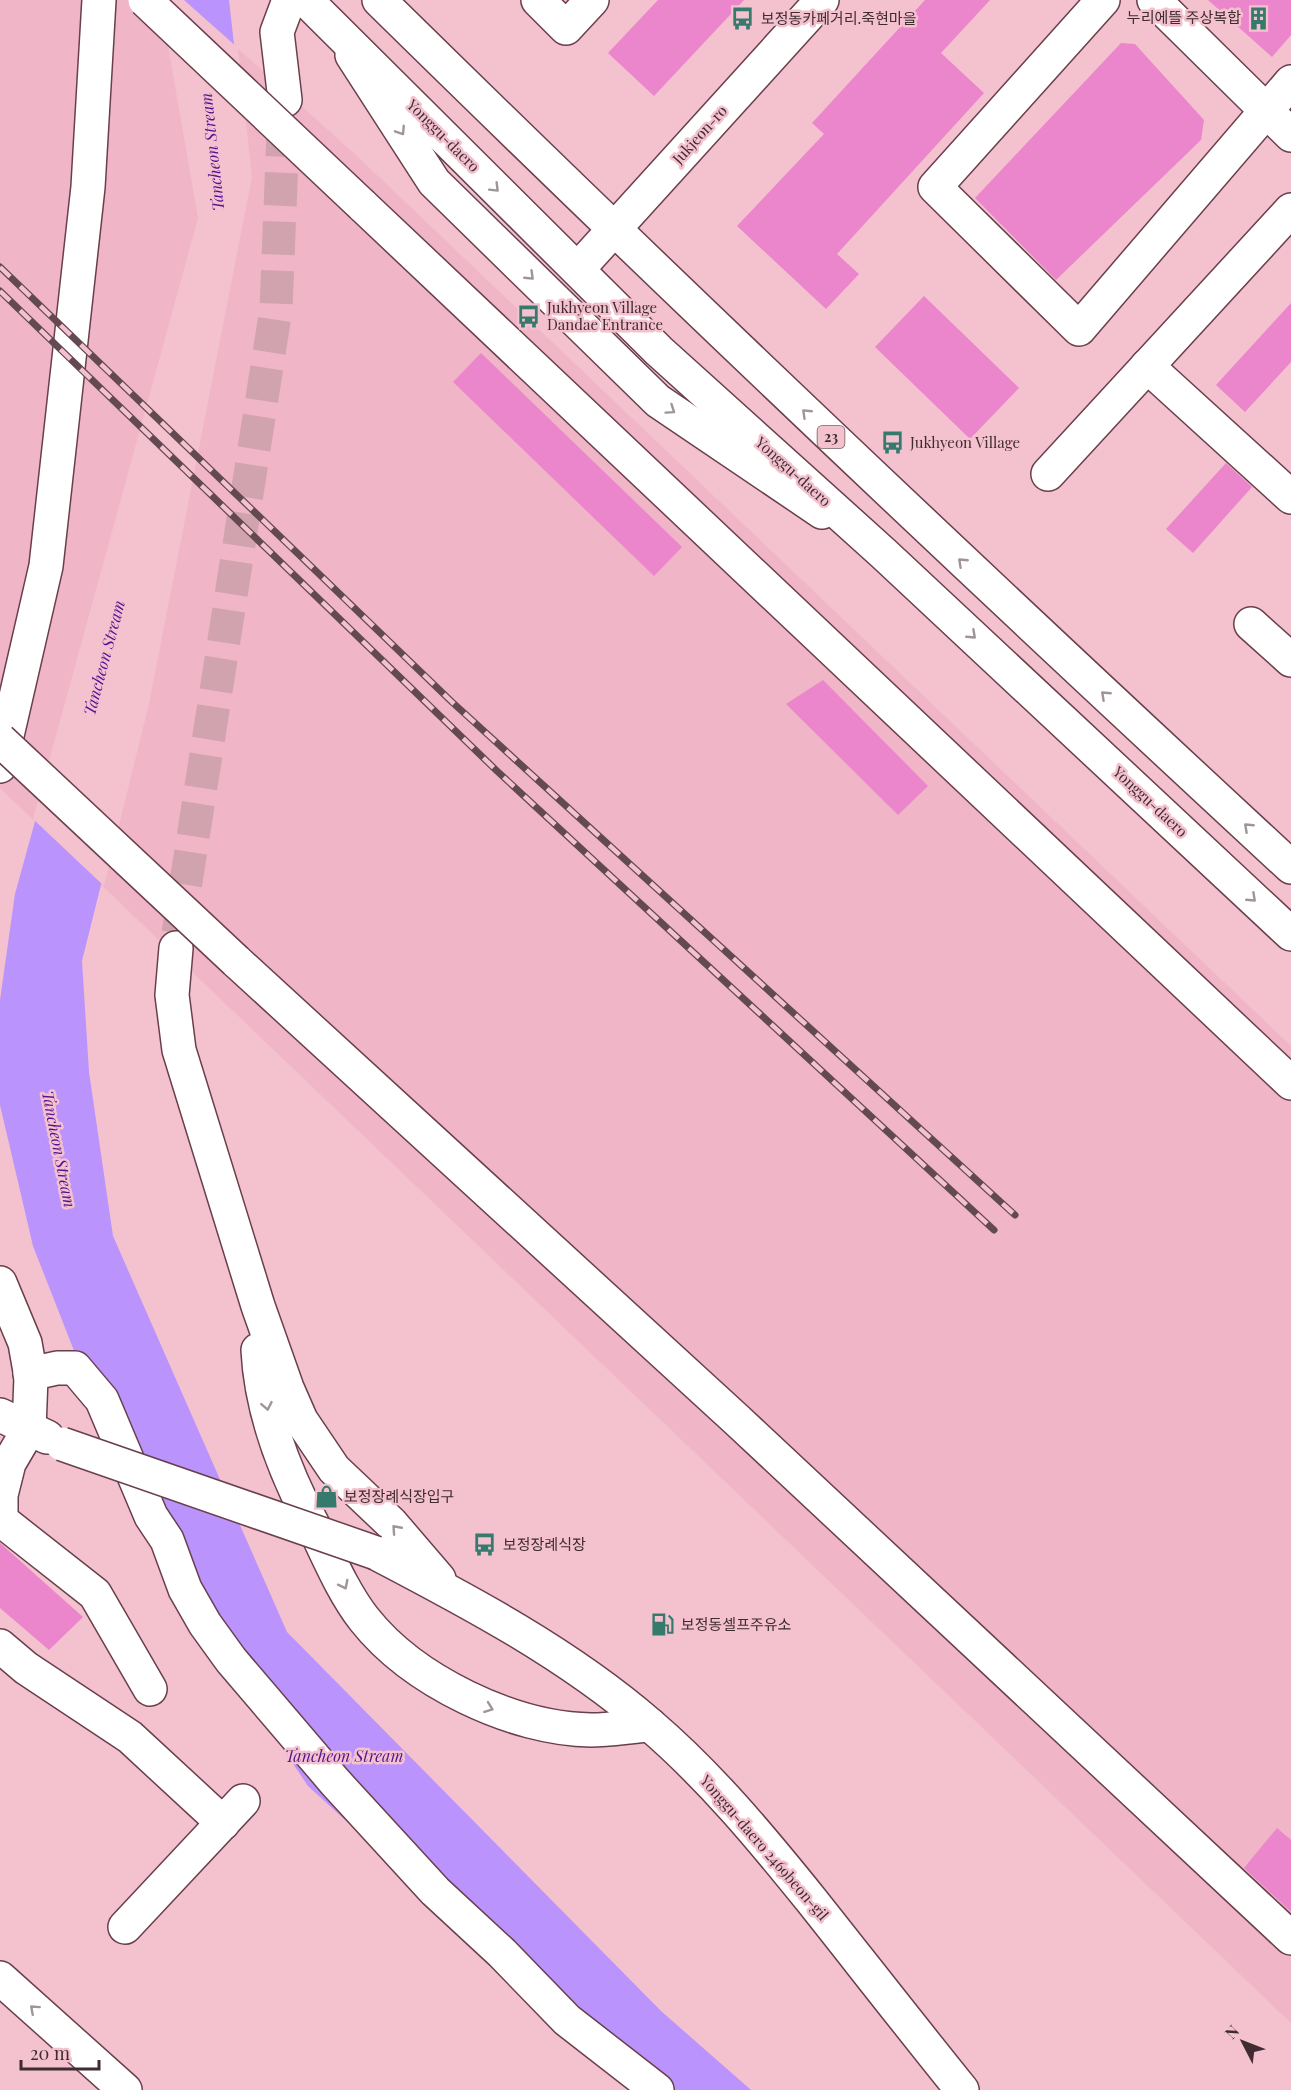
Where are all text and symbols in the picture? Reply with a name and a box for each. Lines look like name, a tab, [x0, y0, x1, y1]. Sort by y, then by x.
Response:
building icon: 누리에뜰 주상복합	[1246, 5, 1272, 31]
bus stop icon: 보정동카페거리.죽현마을	[730, 6, 756, 32]
place label: 누리에뜰 주상복합	[1127, 7, 1241, 27]
place label: 보정동카페거리.죽현마을	[761, 8, 917, 28]
water label: Tancheon Stream	[195, 92, 228, 212]
street label: Yonggu-daero	[402, 94, 484, 176]
street label: Jukjeon-ro	[667, 101, 731, 169]
one-way arrow	[393, 124, 404, 135]
one-way arrow	[489, 181, 499, 192]
one-way arrow	[522, 268, 533, 279]
place label: Jukhyeon Village Dandae Entrance	[546, 297, 663, 334]
bus stop icon: Jukhyeon Village Dandae Entrance	[516, 304, 542, 330]
one-way arrow	[664, 403, 675, 414]
one-way arrow	[803, 409, 814, 420]
road number: 23	[818, 426, 844, 448]
bus stop icon: Jukhyeon Village	[879, 430, 905, 456]
street label: Yonggu-daero	[751, 431, 836, 511]
place label: Jukhyeon Village	[909, 432, 1020, 452]
one-way arrow	[959, 558, 969, 569]
water label: Tancheon Stream	[78, 598, 129, 718]
one-way arrow	[964, 628, 975, 639]
one-way arrow	[1102, 691, 1112, 702]
street label: Yonggu-daero	[1108, 761, 1192, 841]
one-way arrow	[1244, 823, 1255, 834]
one-way arrow	[1245, 891, 1256, 902]
water label: Tancheon Stream	[38, 1089, 81, 1209]
one-way arrow	[260, 1401, 273, 1411]
shop icon: 보정장례식장입구	[313, 1484, 339, 1510]
place label: 보정장례식장입구	[344, 1486, 454, 1506]
one-way arrow	[392, 1525, 403, 1536]
bus stop icon: 보정장례식장	[472, 1532, 498, 1558]
place label: 보정장례식장	[503, 1534, 586, 1554]
one-way arrow	[336, 1578, 348, 1589]
fuel station icon: 보정동셀프주유소	[650, 1612, 676, 1638]
place label: 보정동셀프주유소	[681, 1614, 792, 1634]
one-way arrow	[483, 1701, 494, 1714]
water label: Tancheon Stream	[285, 1745, 403, 1766]
street label: Yonggu-daero 2469beon-gil	[696, 1770, 833, 1924]
one-way arrow	[30, 2005, 41, 2016]
north arrow	[1213, 2012, 1273, 2072]
text: N	[1220, 2020, 1243, 2043]
scale bar	[21, 2033, 99, 2071]
text: 20 m	[30, 2041, 70, 2065]

